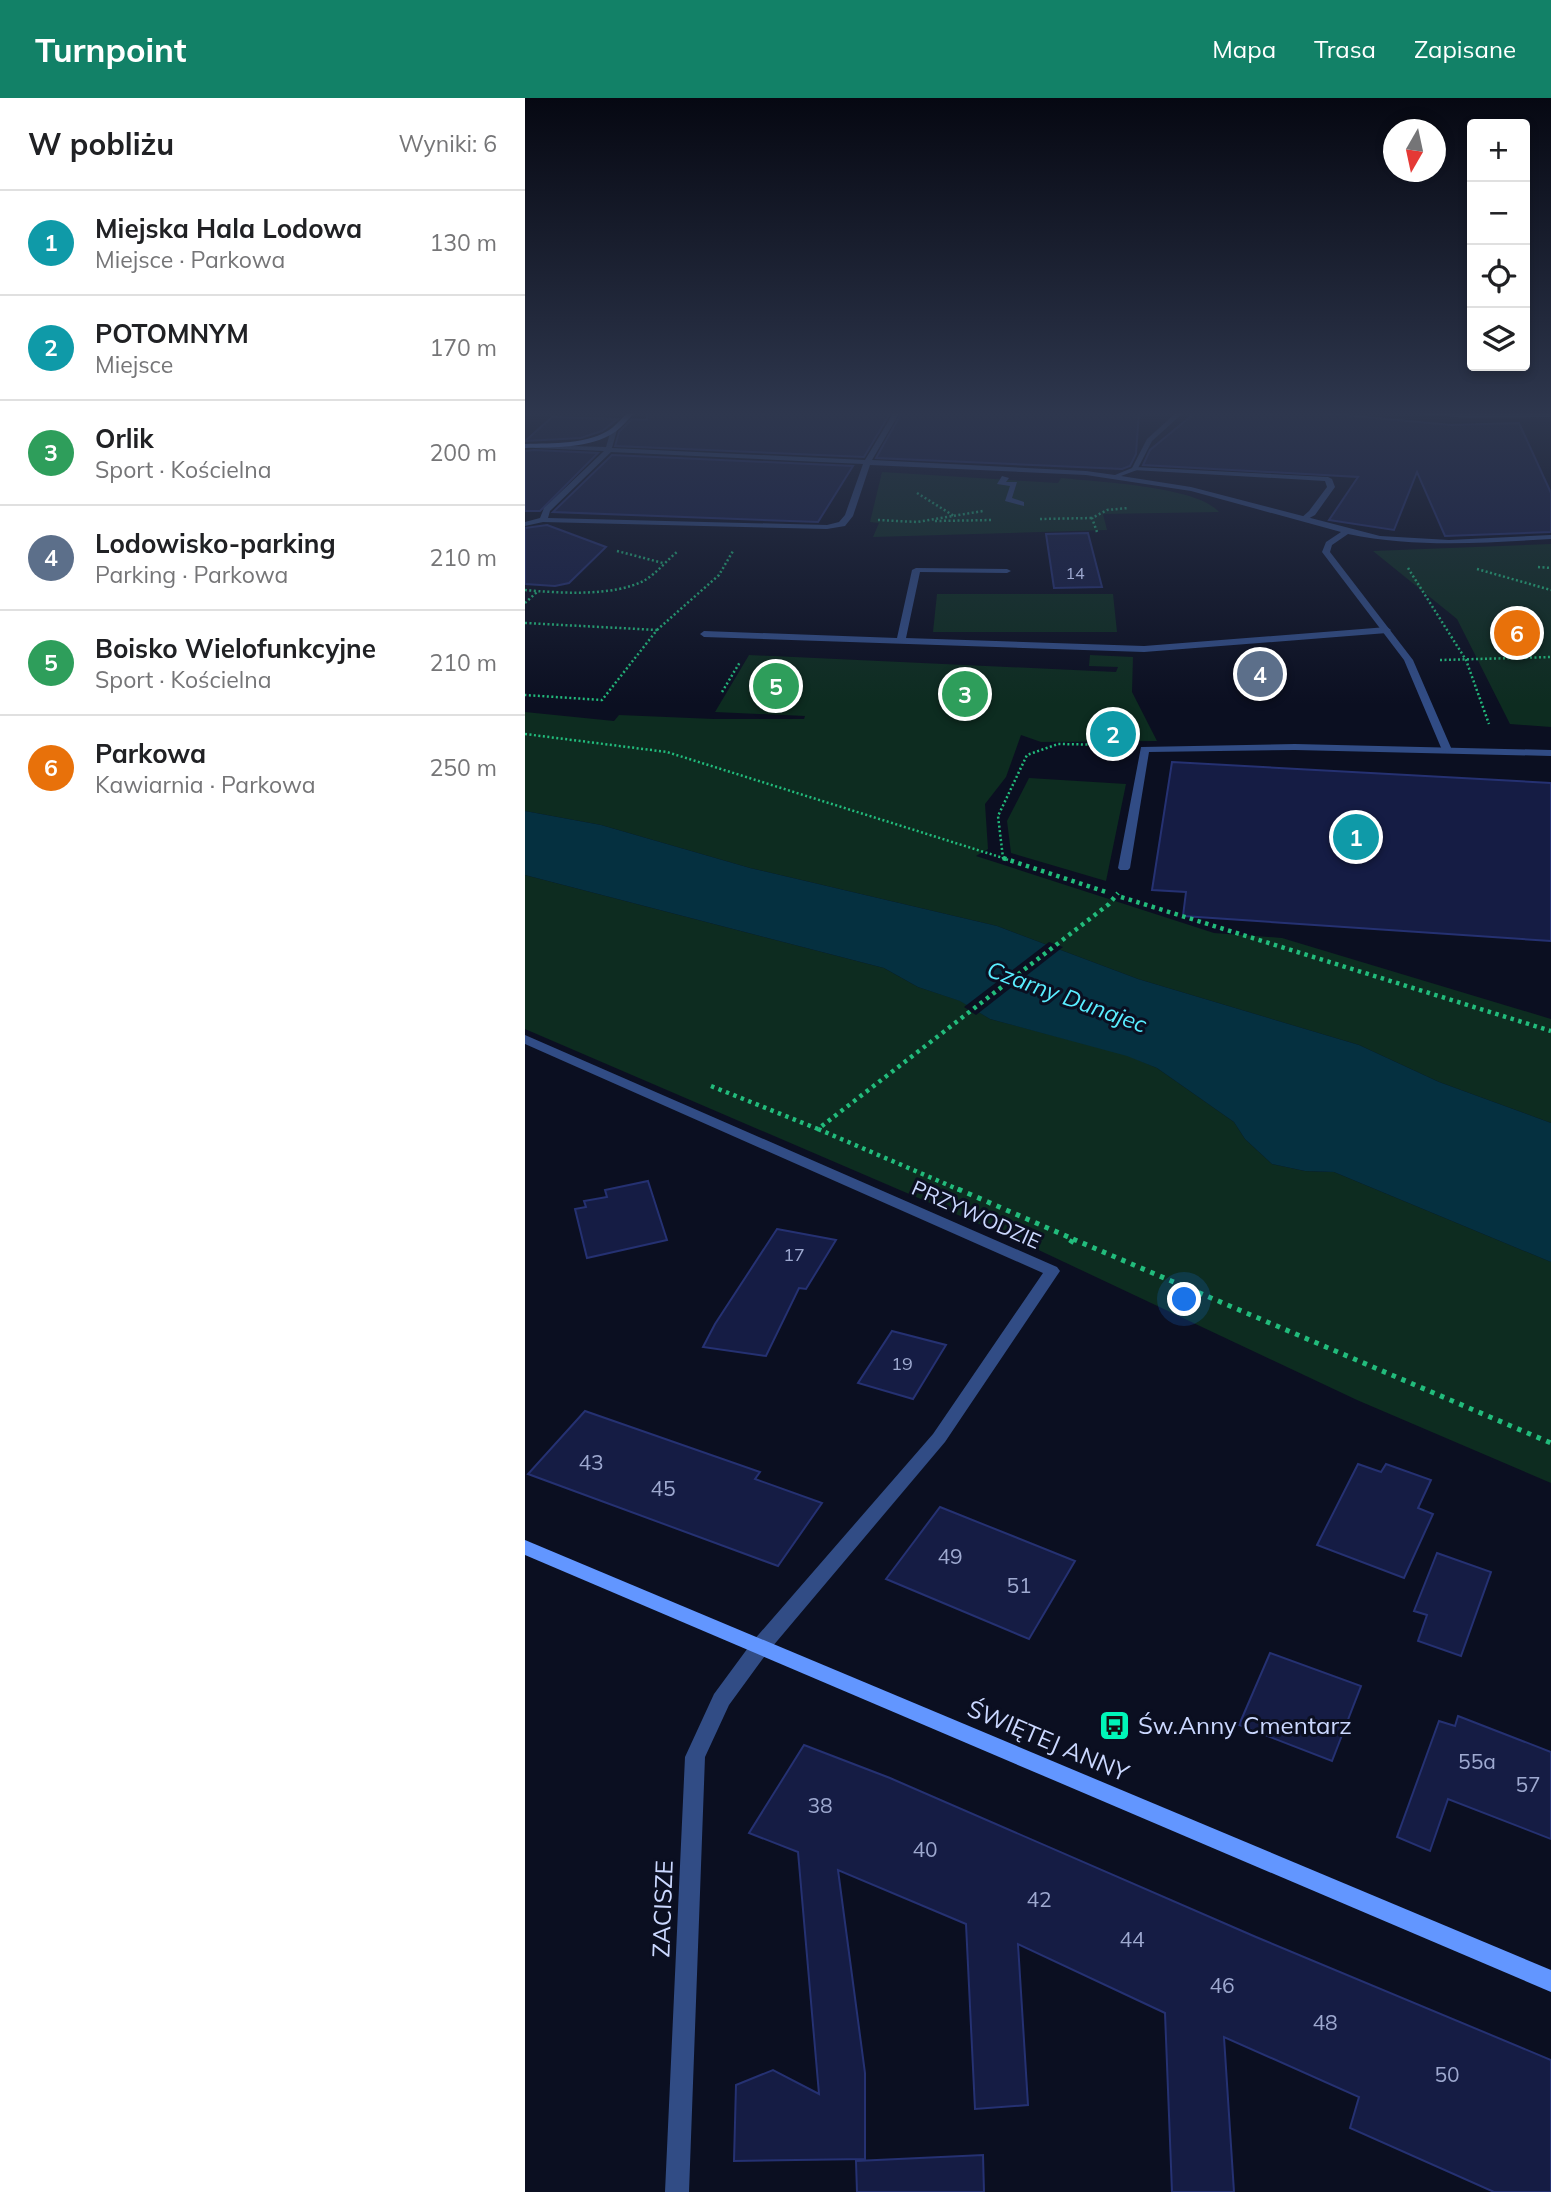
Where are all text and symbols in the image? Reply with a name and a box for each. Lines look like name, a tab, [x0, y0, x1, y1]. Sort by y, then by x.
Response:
text: Turnpoint	[35, 29, 187, 70]
text: Mapa	[1212, 34, 1276, 64]
text: Trasa	[1314, 34, 1376, 64]
text: Zapisane	[1414, 34, 1516, 64]
north arrow	[1383, 119, 1446, 182]
map controls	[1467, 119, 1530, 371]
button: +	[1467, 119, 1530, 182]
text: W pobliżu	[28, 125, 174, 163]
text: Wyniki: 6	[399, 129, 497, 158]
button: −	[1467, 182, 1530, 245]
text: Miejska Hala Lodowa	[95, 212, 362, 245]
text: 1	[44, 228, 58, 257]
text: 130 m	[429, 228, 497, 257]
text: Miejsce · Parkowa	[95, 245, 285, 274]
button: locate	[1467, 245, 1530, 308]
button: layers	[1467, 308, 1530, 371]
text: POTOMNYM	[95, 317, 249, 350]
text: 2	[44, 333, 58, 362]
text: 170 m	[429, 333, 497, 362]
text: Miejsce	[95, 350, 173, 379]
text: Orlik	[95, 422, 154, 455]
text: 3	[44, 438, 58, 467]
text: 200 m	[429, 438, 497, 467]
text: Sport · Kościelna	[95, 455, 272, 484]
text: Lodowisko-parking	[95, 527, 336, 560]
text: 4	[44, 543, 58, 572]
text: 210 m	[429, 543, 497, 572]
text: Parking · Parkowa	[95, 560, 288, 589]
house number: 14	[1065, 563, 1085, 583]
pin: 6	[1494, 607, 1540, 659]
text: Boisko Wielofunkcyjne	[95, 632, 376, 665]
text: 5	[44, 648, 58, 677]
text: 210 m	[429, 648, 497, 677]
pin: 4	[1237, 648, 1283, 700]
pin: 5	[753, 660, 799, 712]
text: Sport · Kościelna	[95, 665, 272, 694]
pin: 3	[942, 668, 988, 720]
pin: 2	[1090, 708, 1136, 760]
text: Parkowa	[95, 737, 206, 770]
text: 6	[44, 753, 58, 782]
text: 250 m	[429, 753, 497, 782]
text: Kawiarnia · Parkowa	[95, 770, 316, 799]
pin: 1	[1333, 811, 1379, 863]
water label: Czarny Dunajec	[983, 954, 1152, 1039]
street label: PRZYWODZIE	[908, 1174, 1045, 1254]
house number: 17	[783, 1243, 805, 1266]
your location	[1167, 1282, 1201, 1316]
house number: 19	[891, 1352, 913, 1375]
house number: 43	[578, 1449, 604, 1475]
house number: 45	[650, 1475, 676, 1501]
house number: 49	[937, 1543, 963, 1569]
house number: 51	[1006, 1572, 1032, 1598]
street label: ŚWIĘTEJ ANNY	[963, 1693, 1134, 1788]
bus stop icon: Św.Anny Cmentarz	[1098, 1709, 1132, 1743]
place label: Św.Anny Cmentarz	[1138, 1710, 1352, 1740]
house number: 55a	[1458, 1748, 1496, 1774]
house number: 57	[1515, 1771, 1541, 1797]
house number: 38	[807, 1792, 833, 1818]
house number: 40	[912, 1836, 938, 1862]
street label: ZACISZE	[645, 1860, 679, 1958]
house number: 42	[1026, 1886, 1052, 1912]
house number: 44	[1119, 1926, 1145, 1952]
house number: 46	[1209, 1972, 1235, 1998]
house number: 48	[1312, 2009, 1338, 2035]
house number: 50	[1434, 2061, 1460, 2087]

